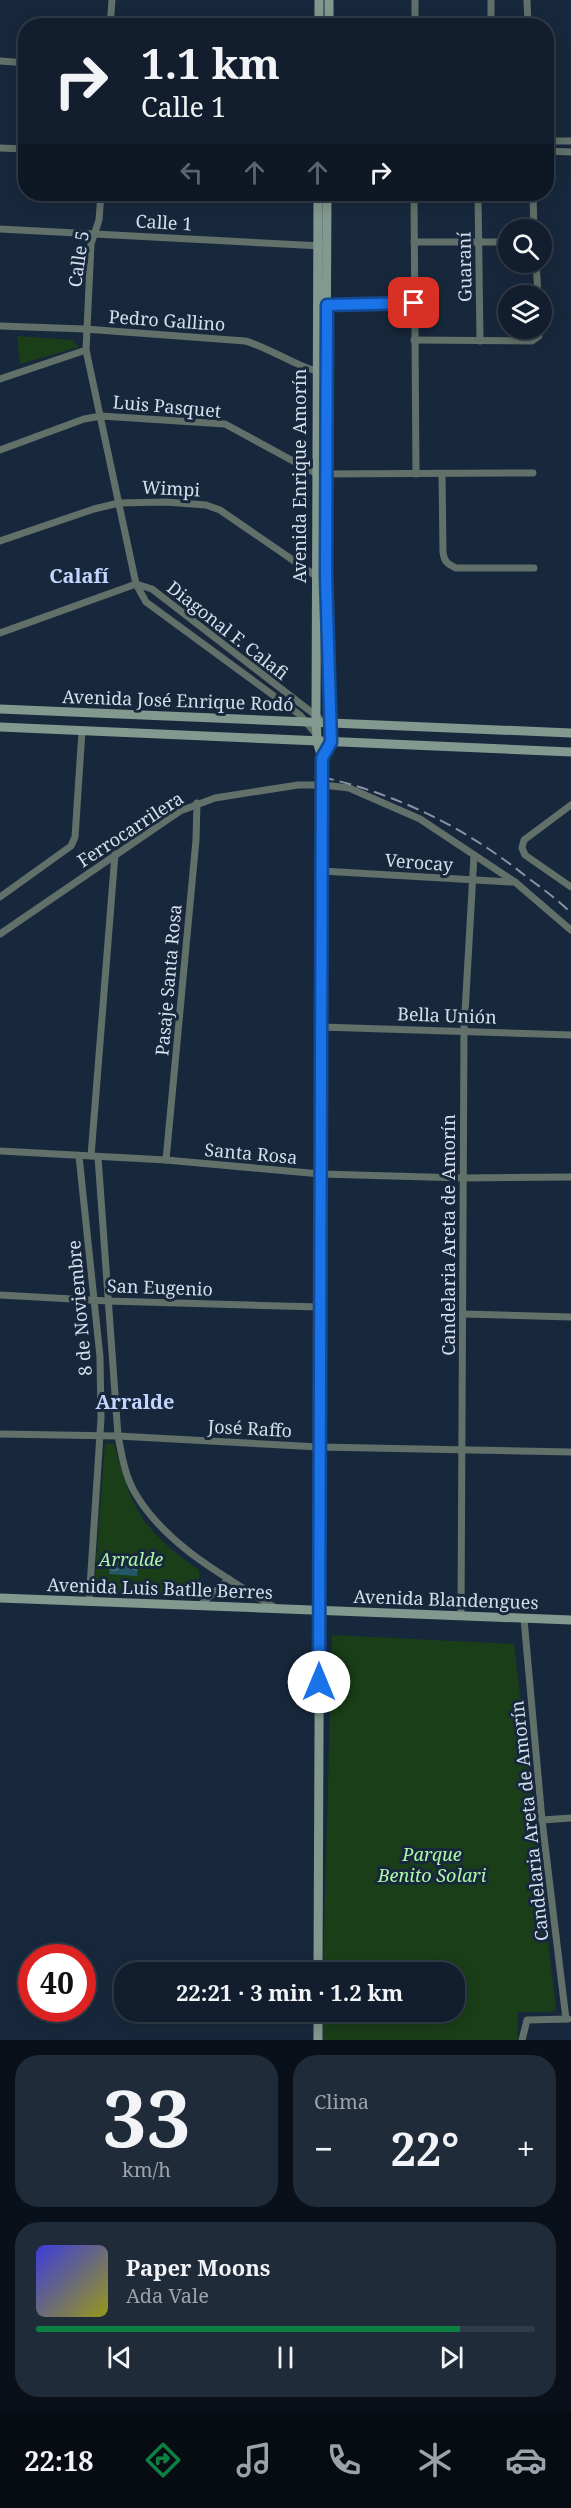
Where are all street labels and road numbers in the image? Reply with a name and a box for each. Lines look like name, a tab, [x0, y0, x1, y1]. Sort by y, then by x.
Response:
street label: Calle 1	[135, 209, 193, 235]
street label: Calle 5	[62, 229, 94, 289]
street label: Guaraní	[451, 232, 477, 302]
street label: Pedro Gallino	[108, 304, 226, 336]
street label: Avenida Enrique Amorín	[287, 368, 311, 583]
street label: Luis Pasquet	[112, 389, 222, 423]
street label: Wimpi	[141, 474, 201, 502]
street label: Diagonal F. Calafi	[162, 575, 294, 685]
street label: Avenida José Enrique Rodó	[62, 684, 294, 716]
street label: Ferrocarrilera	[72, 786, 188, 872]
street label: Verocay	[384, 848, 455, 876]
street label: Pasaje Santa Rosa	[149, 903, 187, 1057]
street label: Bella Unión	[397, 1001, 498, 1029]
street label: Candelaria Areta de Amorín	[436, 1114, 460, 1356]
street label: Santa Rosa	[204, 1137, 298, 1169]
street label: 8 de Noviembre	[61, 1239, 97, 1377]
street label: San Eugenio	[107, 1273, 213, 1301]
street label: José Raffo	[206, 1414, 293, 1442]
street label: Avenida Luis Batlle Berres	[47, 1572, 273, 1604]
street label: Avenida Blandengues	[353, 1584, 539, 1614]
street label: Candelaria Areta de Amorín	[504, 1699, 554, 1942]

